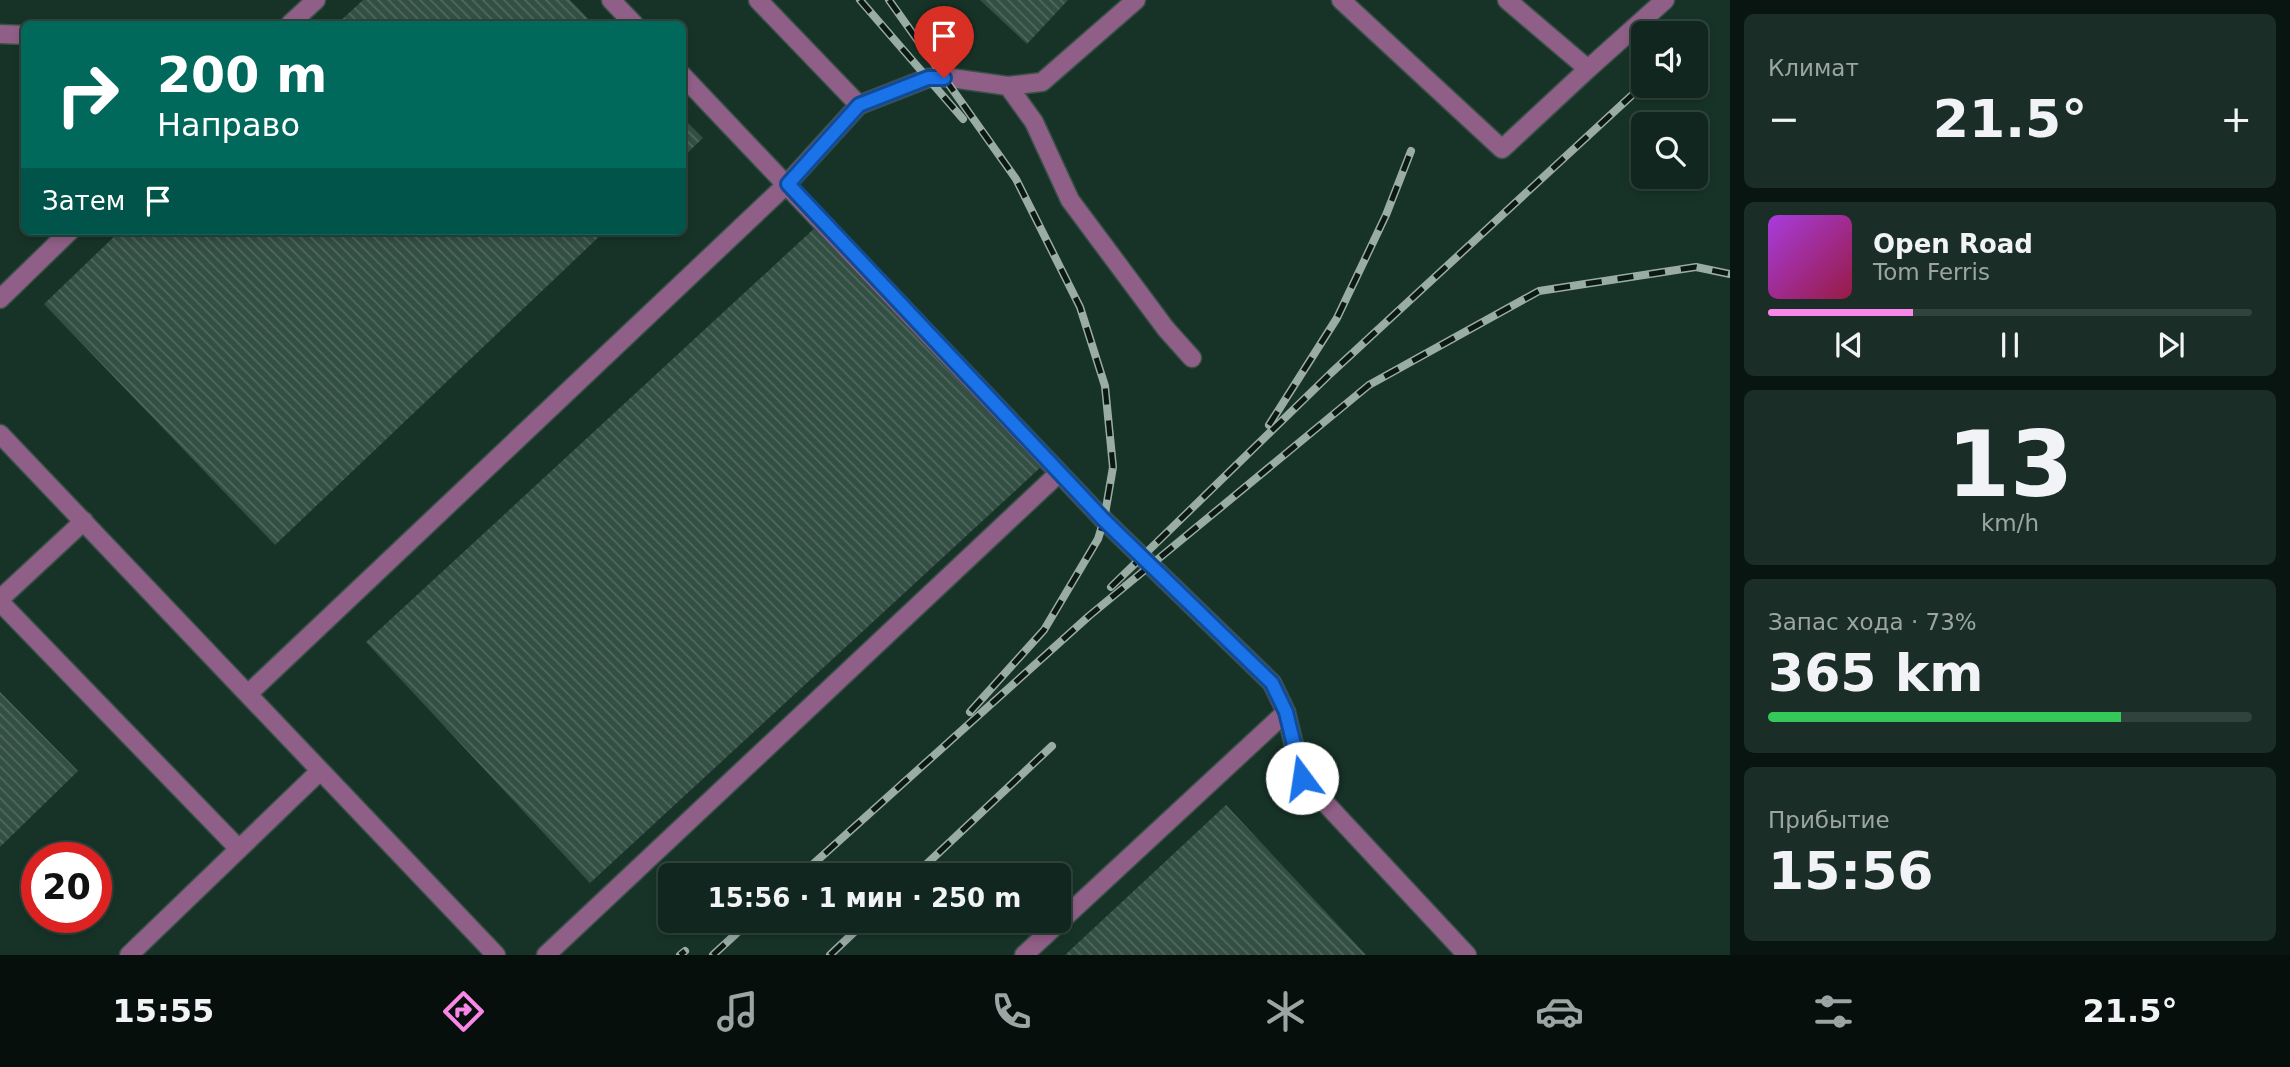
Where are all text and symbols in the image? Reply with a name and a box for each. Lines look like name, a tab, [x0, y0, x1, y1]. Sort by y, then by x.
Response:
pin	[914, 6, 974, 78]
icon: arrive	[925, 17, 963, 55]
map controls	[1631, 21, 1708, 189]
button: sound	[1631, 21, 1708, 98]
text: 200 m	[157, 47, 327, 104]
icon: right	[42, 49, 133, 140]
text: Климат	[1768, 55, 1859, 81]
text: 21.5°	[1933, 89, 2087, 149]
text: −	[1768, 97, 1800, 141]
text: +	[2220, 97, 2252, 141]
text: Направо	[157, 106, 300, 144]
button: search	[1631, 112, 1708, 189]
icon: arrive	[139, 182, 177, 220]
text: Затем	[42, 186, 125, 216]
text: Open Road	[1873, 229, 2033, 259]
text: Tom Ferris	[1873, 259, 1990, 285]
icon: previous	[1830, 326, 1868, 364]
icon: pause	[1991, 326, 2029, 364]
icon: next	[2152, 326, 2190, 364]
text: 13	[1947, 412, 2073, 517]
text: km/h	[1981, 510, 2039, 536]
text: Запас хода · 73%	[1768, 609, 1977, 635]
text: 365 km	[1768, 643, 1983, 703]
position arrow	[1265, 741, 1339, 815]
text: Прибытие	[1768, 807, 1890, 833]
text: 15:56	[1768, 841, 1934, 901]
speed limit sign: 20	[21, 842, 112, 933]
text: 15:56 · 1 мин · 250 m	[708, 883, 1021, 913]
icon: directions	[439, 987, 488, 1036]
icon: music	[713, 987, 762, 1036]
icon: phone	[987, 987, 1036, 1036]
icon: climate	[1261, 987, 1310, 1036]
icon: car	[1535, 987, 1584, 1036]
icon: filters	[1809, 987, 1858, 1036]
text: 15:55	[112, 992, 214, 1030]
text: 21.5°	[2083, 992, 2177, 1030]

